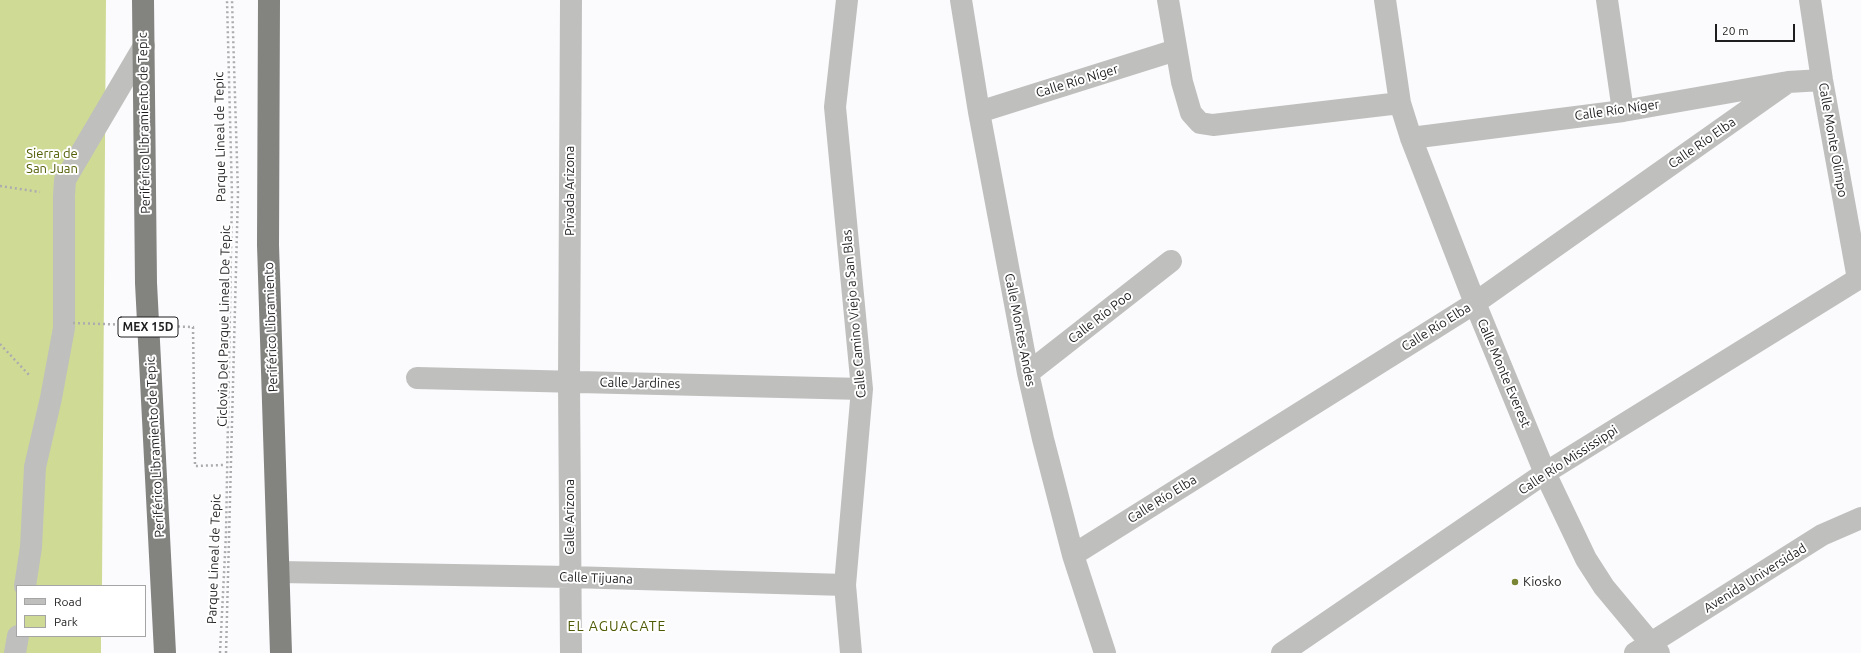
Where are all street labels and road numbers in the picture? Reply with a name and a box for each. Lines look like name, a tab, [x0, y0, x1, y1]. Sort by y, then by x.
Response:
street label: Periférico Libramiento de Tepic	[135, 32, 153, 214]
street label: Calle Río Níger	[1034, 61, 1120, 101]
street label: Parque Lineal de Tepic	[211, 72, 229, 202]
street label: Calle Monte Olimpo	[1815, 81, 1851, 199]
street label: Calle Río Níger	[1574, 96, 1660, 124]
street label: Calle Río Elba	[1665, 114, 1739, 172]
street label: Privada Arizona	[562, 146, 578, 236]
street label: Ciclovia Del Parque Lineal De Tepic	[214, 225, 234, 427]
street label: Calle Camino Viejo a San Blas	[839, 229, 869, 399]
street label: Periférico Libramiento	[261, 262, 281, 392]
street label: Calle Montes Andes	[1001, 272, 1039, 388]
street label: Calle Río Poo	[1065, 287, 1135, 347]
street label: Calle Río Elba	[1399, 300, 1473, 354]
street label: Calle Monte Everest	[1474, 316, 1534, 430]
road number: MEX 15D	[118, 317, 178, 337]
street label: Periférico Libramiento de Tepic	[142, 356, 168, 538]
street label: Calle Jardines	[600, 374, 680, 392]
street label: Calle Río Mississippi	[1515, 422, 1621, 498]
street label: Calle Río Elba	[1125, 472, 1199, 526]
street label: Calle Arizona	[562, 479, 578, 555]
street label: Parque Lineal de Tepic	[204, 494, 224, 624]
street label: Avenida Universidad	[1701, 540, 1809, 616]
street label: Calle Tijuana	[559, 569, 633, 587]

